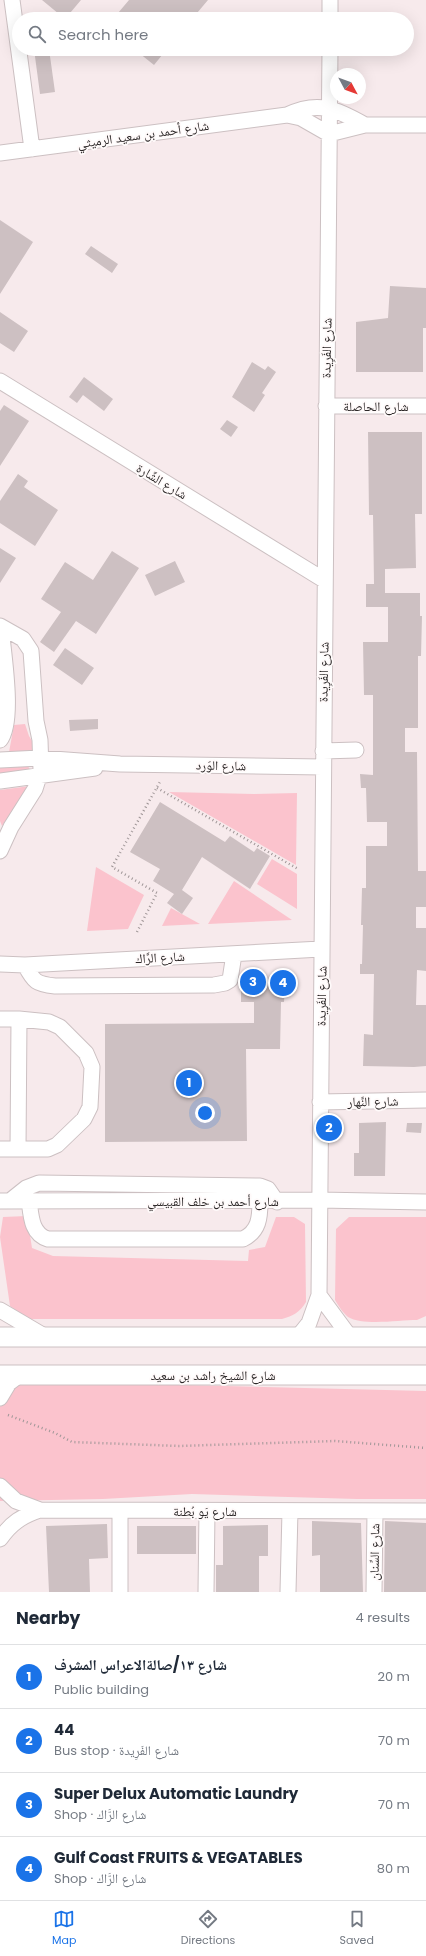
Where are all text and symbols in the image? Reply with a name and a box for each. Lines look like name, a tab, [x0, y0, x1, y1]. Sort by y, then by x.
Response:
search box	[12, 12, 414, 56]
icon: search	[26, 23, 48, 45]
text: Search here	[58, 24, 148, 45]
north arrow	[330, 68, 366, 104]
street label: شارع أحمد بن سعيد الرميثي	[76, 116, 210, 154]
street label: شارع الفَرِيدة	[316, 318, 337, 378]
street label: شارع الحاصلة	[343, 397, 409, 416]
street label: شارع الشَّارة	[133, 459, 191, 504]
street label: شارع الفَرِيدة	[313, 642, 334, 702]
street label: شارع الوَرد	[196, 756, 246, 775]
street label: شارع الرَّاك	[135, 947, 185, 968]
street label: شارع الفَرِيدة	[311, 966, 332, 1026]
pin: 3	[240, 967, 266, 997]
pin: 4	[270, 968, 296, 998]
pin: 1	[176, 1068, 202, 1098]
street label: شارع النَّهار	[346, 1092, 399, 1111]
your location	[195, 1103, 215, 1123]
pin: 2	[316, 1113, 342, 1143]
street label: شارع أحمد بن خلف القبيسي	[147, 1192, 279, 1212]
street label: شارع الشيخ راشد بن سعيد	[150, 1366, 276, 1385]
street label: شارع يَو بُطنة	[173, 1502, 237, 1521]
street label: شارع السِّنان	[365, 1523, 384, 1581]
text: Nearby	[16, 1606, 80, 1630]
text: 4 results	[356, 1608, 410, 1627]
text: شارع ١٣/صالةالاعراس المشرف	[54, 1654, 227, 1675]
text: 1	[27, 1667, 31, 1686]
text: 20 m	[377, 1667, 410, 1686]
text: Public building	[54, 1680, 149, 1699]
text: 44	[54, 1719, 74, 1740]
text: 2	[25, 1731, 33, 1750]
text: 70 m	[378, 1731, 410, 1750]
text: Bus stop · شارع الفَرِيدة	[54, 1741, 179, 1760]
text: Super Delux Automatic Laundry	[54, 1783, 298, 1804]
text: 3	[25, 1795, 33, 1814]
text: 70 m	[378, 1795, 410, 1814]
text: Shop · شارع الرَّاك	[54, 1805, 146, 1824]
text: Gulf Coast FRUITS & VEGATABLES	[54, 1847, 303, 1868]
text: 4	[25, 1859, 33, 1878]
text: 80 m	[377, 1859, 410, 1878]
text: Shop · شارع الرَّاك	[54, 1869, 146, 1888]
tab: Map	[52, 1908, 76, 1949]
tab: Directions	[181, 1908, 235, 1949]
tab: Saved	[340, 1908, 374, 1949]

